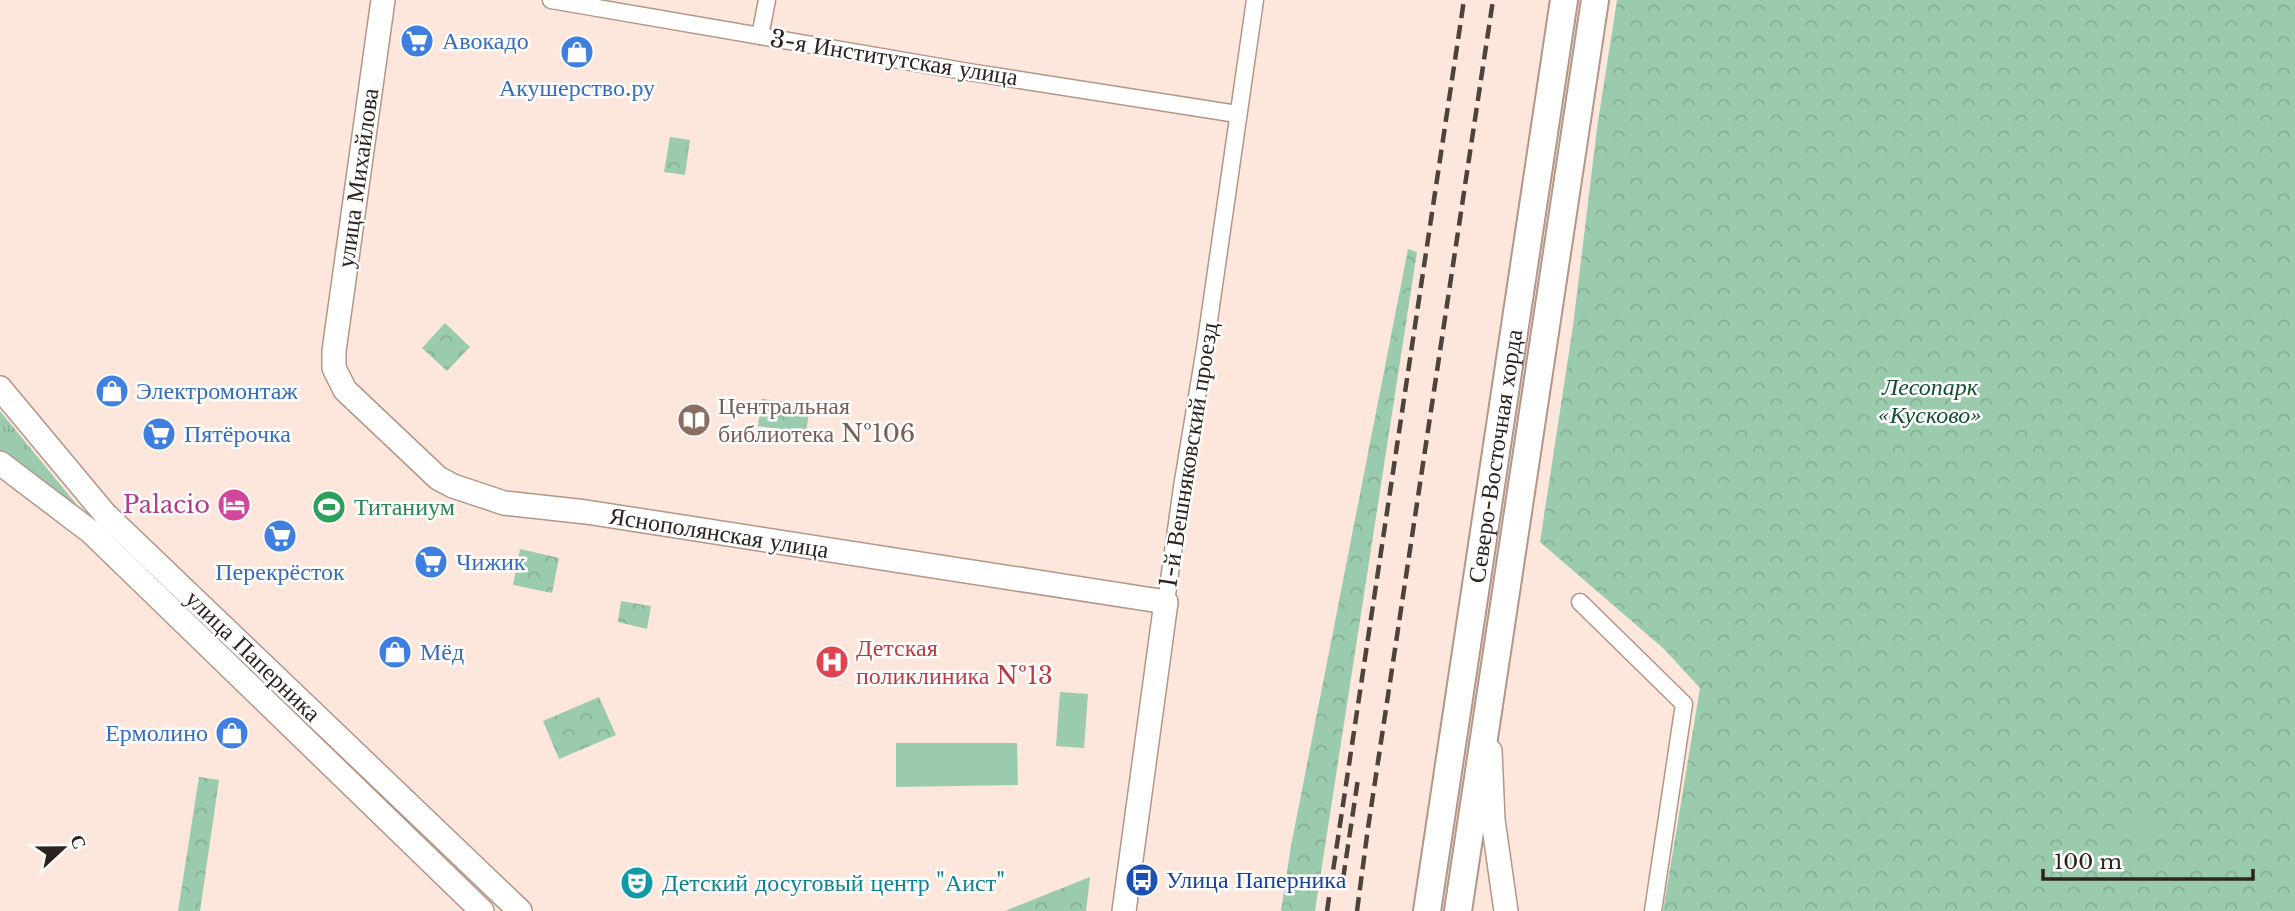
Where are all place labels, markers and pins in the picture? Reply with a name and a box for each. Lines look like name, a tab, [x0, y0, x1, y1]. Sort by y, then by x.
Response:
supermarket icon: Авокадо	[398, 22, 436, 60]
place label: Авокадо	[442, 26, 529, 55]
shop icon: Акушерство.ру	[558, 33, 596, 71]
place label: Акушерство.ру	[499, 73, 655, 102]
shop icon: Электромонтаж	[93, 372, 131, 410]
place label: Электромонтаж	[136, 376, 298, 405]
place label: Центральная библиотека №106	[718, 391, 915, 448]
library icon: Центральная библиотека №106	[675, 401, 713, 439]
supermarket icon: Пятёрочка	[140, 415, 178, 453]
place label: Пятёрочка	[184, 419, 291, 448]
hotel icon: Palacio	[215, 486, 253, 524]
sports icon: Титаниум	[310, 488, 348, 526]
place label: Palacio	[123, 490, 210, 519]
place label: Титаниум	[354, 492, 455, 521]
supermarket icon: Перекрёсток	[261, 517, 299, 555]
supermarket icon: Чижик	[412, 543, 450, 581]
place label: Чижик	[456, 547, 526, 576]
place label: Перекрёсток	[215, 557, 345, 586]
shop icon: Мёд	[376, 633, 414, 671]
place label: Детская поликлиника №13	[856, 633, 1053, 690]
place label: Мёд	[420, 637, 464, 666]
hospital icon: Детская поликлиника №13	[813, 643, 851, 681]
shop icon: Ермолино	[213, 714, 251, 752]
place label: Ермолино	[105, 718, 208, 747]
bus stop icon: Улица Паперника	[1123, 861, 1161, 899]
theatre icon: Детский досуговый центр "Аист"	[618, 864, 656, 902]
place label: Улица Паперника	[1166, 865, 1347, 894]
place label: Детский досуговый центр "Аист"	[662, 868, 1005, 897]

